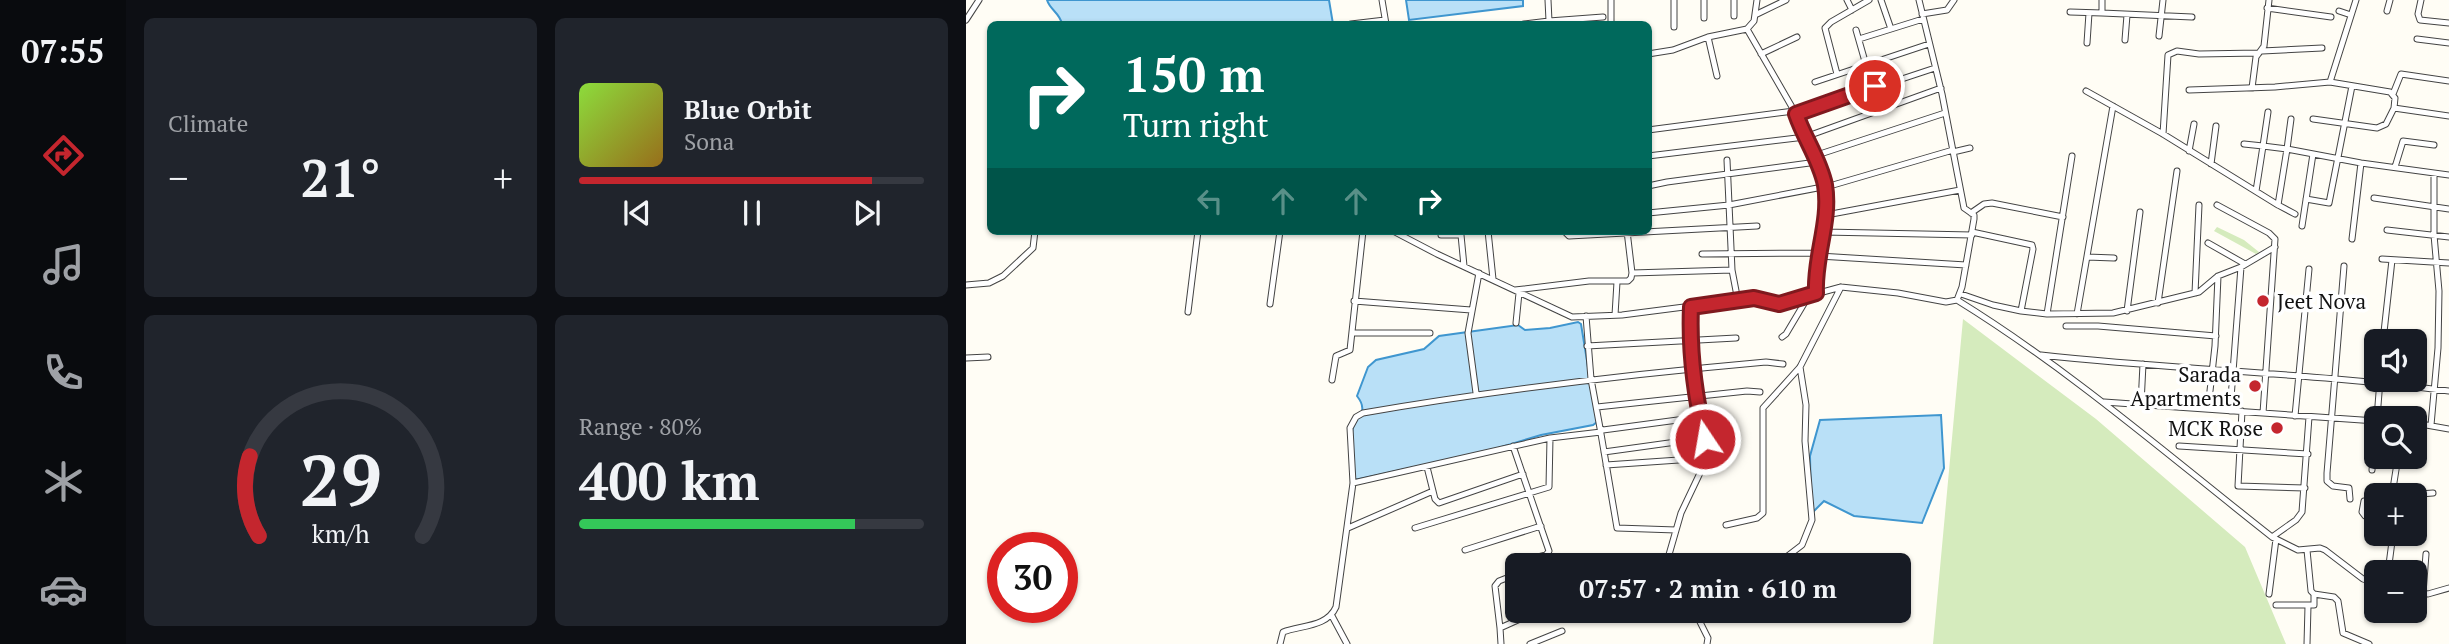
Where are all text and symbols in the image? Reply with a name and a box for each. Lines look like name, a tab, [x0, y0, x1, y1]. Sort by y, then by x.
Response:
text: 07:55	[21, 30, 105, 72]
text: 150 m	[1123, 41, 1265, 106]
icon: right	[1008, 49, 1099, 140]
pin	[1845, 56, 1905, 116]
icon: arrive	[1856, 67, 1894, 105]
text: Blue Orbit	[684, 92, 812, 126]
text: Turn right	[1123, 104, 1269, 146]
text: Climate	[168, 108, 248, 139]
text: Sona	[684, 126, 734, 157]
icon: directions	[39, 131, 88, 180]
text: 21°	[300, 143, 381, 212]
text: −	[168, 153, 188, 203]
text: +	[493, 153, 513, 203]
icon: left	[1191, 182, 1229, 220]
icon: ahead	[1264, 182, 1302, 220]
icon: ahead	[1337, 182, 1375, 220]
icon: right	[1410, 182, 1448, 220]
icon: previous	[618, 194, 656, 232]
icon: pause	[733, 194, 771, 232]
icon: next	[848, 194, 886, 232]
icon: music	[39, 240, 88, 289]
place label: Jeet Nova	[2277, 287, 2366, 315]
marker: Jeet Nova	[2255, 293, 2271, 309]
map controls	[2364, 329, 2427, 623]
button: sound	[2364, 329, 2427, 392]
icon: phone	[39, 348, 88, 397]
place label: Sarada Apartments	[2130, 360, 2241, 412]
marker: Sarada Apartments	[2247, 378, 2263, 394]
position arrow	[1668, 402, 1742, 476]
button: search	[2364, 406, 2427, 469]
text: Range · 80%	[579, 411, 702, 442]
place label: MCK Rose	[2168, 414, 2263, 442]
marker: MCK Rose	[2269, 420, 2285, 436]
text: 29	[299, 431, 382, 528]
text: 400 km	[579, 446, 760, 515]
icon: climate	[39, 457, 88, 506]
button: +	[2364, 483, 2427, 546]
text: km/h	[312, 517, 370, 550]
speed limit sign: 30	[987, 532, 1078, 623]
button: −	[2364, 560, 2427, 623]
icon: car	[39, 565, 88, 614]
text: 07:57 · 2 min · 610 m	[1579, 571, 1837, 605]

